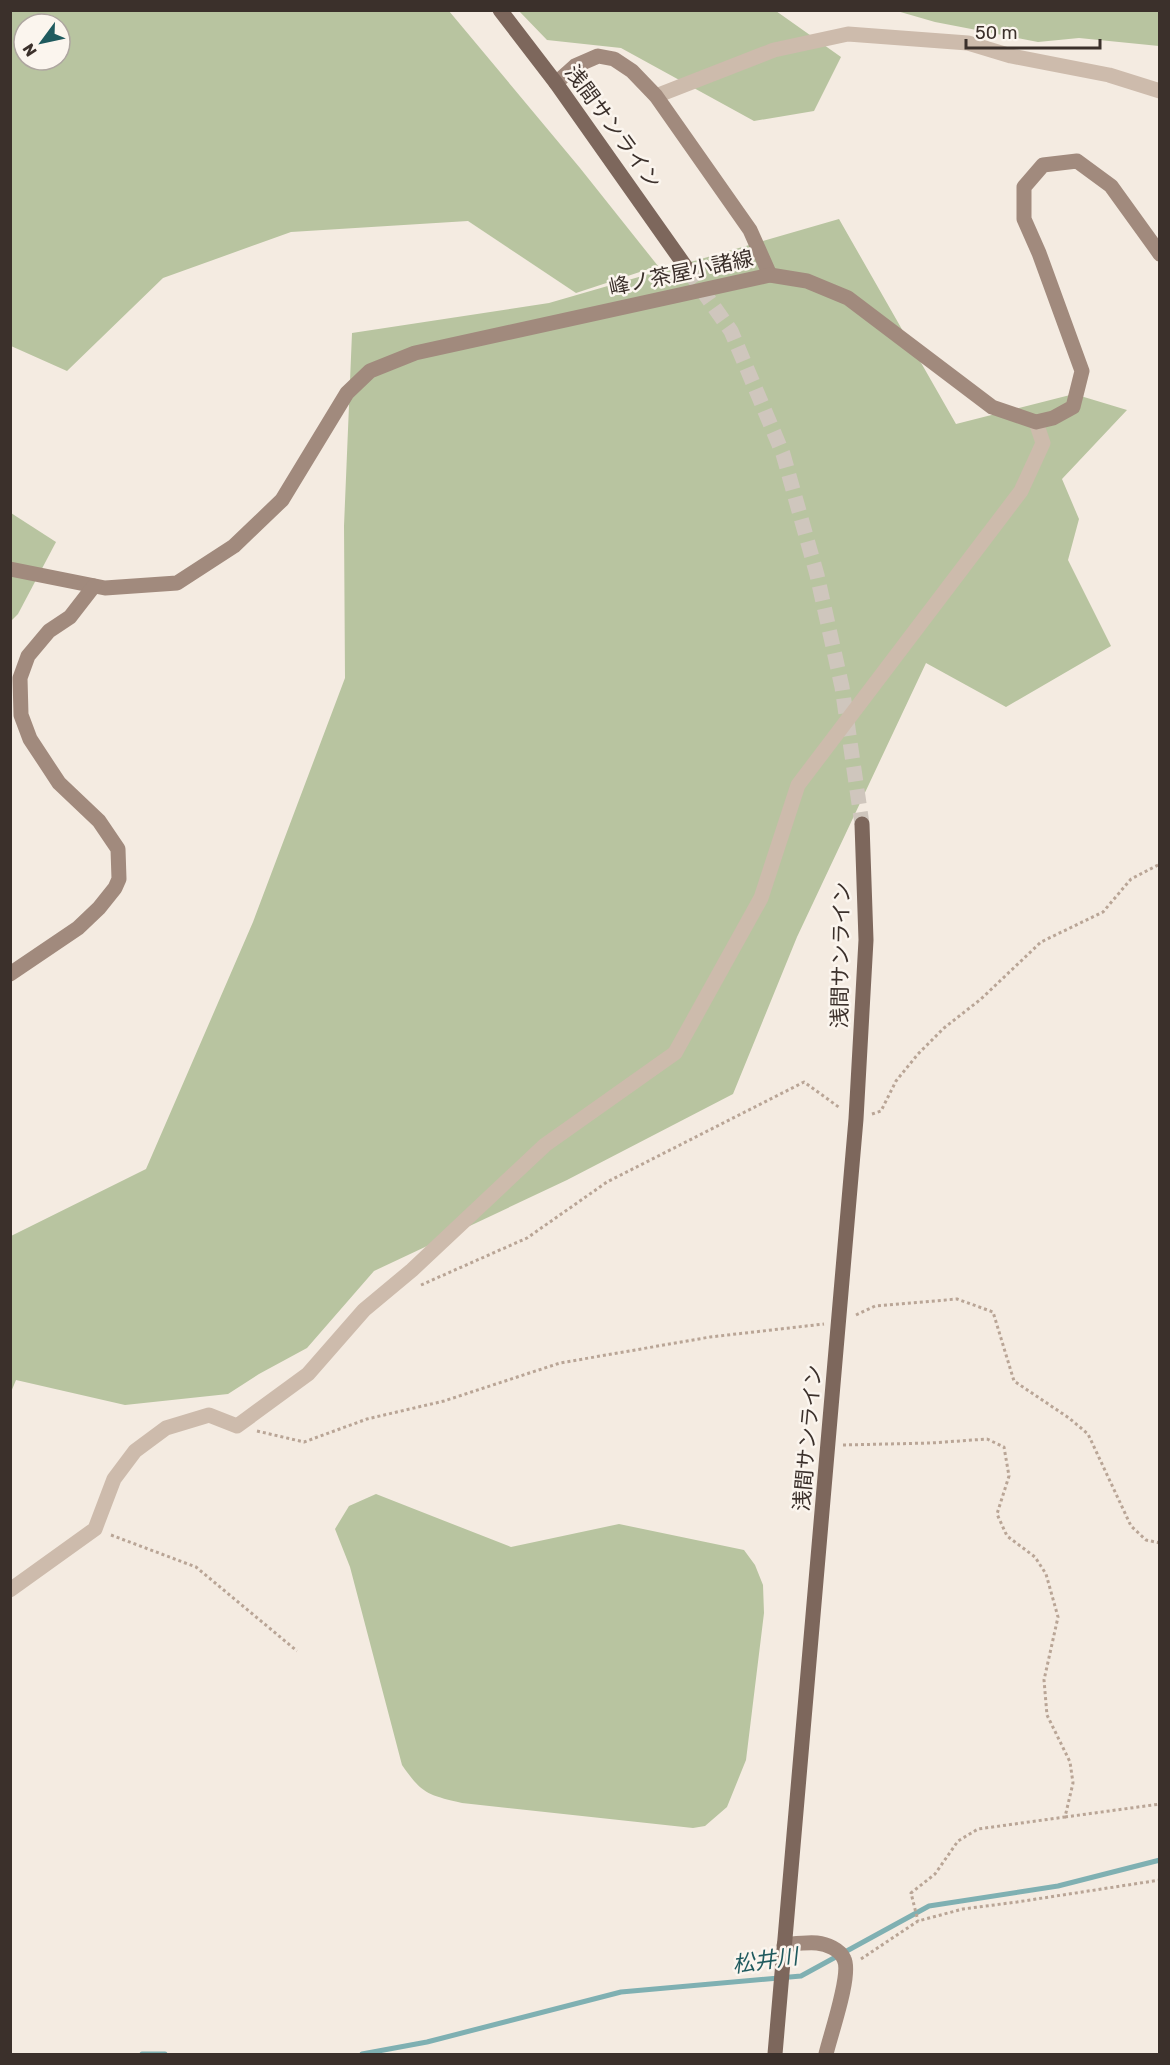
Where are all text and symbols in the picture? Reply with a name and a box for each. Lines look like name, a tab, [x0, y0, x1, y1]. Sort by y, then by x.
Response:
north arrow	[12, 12, 72, 72]
scale bar	[966, 12, 1100, 50]
text: 50 m	[975, 22, 1018, 44]
text: N	[19, 40, 41, 60]
street label: 浅間サンライン	[560, 60, 667, 194]
street label: 峰ノ茶屋小諸線	[606, 245, 755, 300]
street label: 浅間サンライン	[827, 881, 854, 1029]
street label: 浅間サンライン	[789, 1364, 826, 1512]
water label: 松井川	[731, 1942, 802, 1978]

